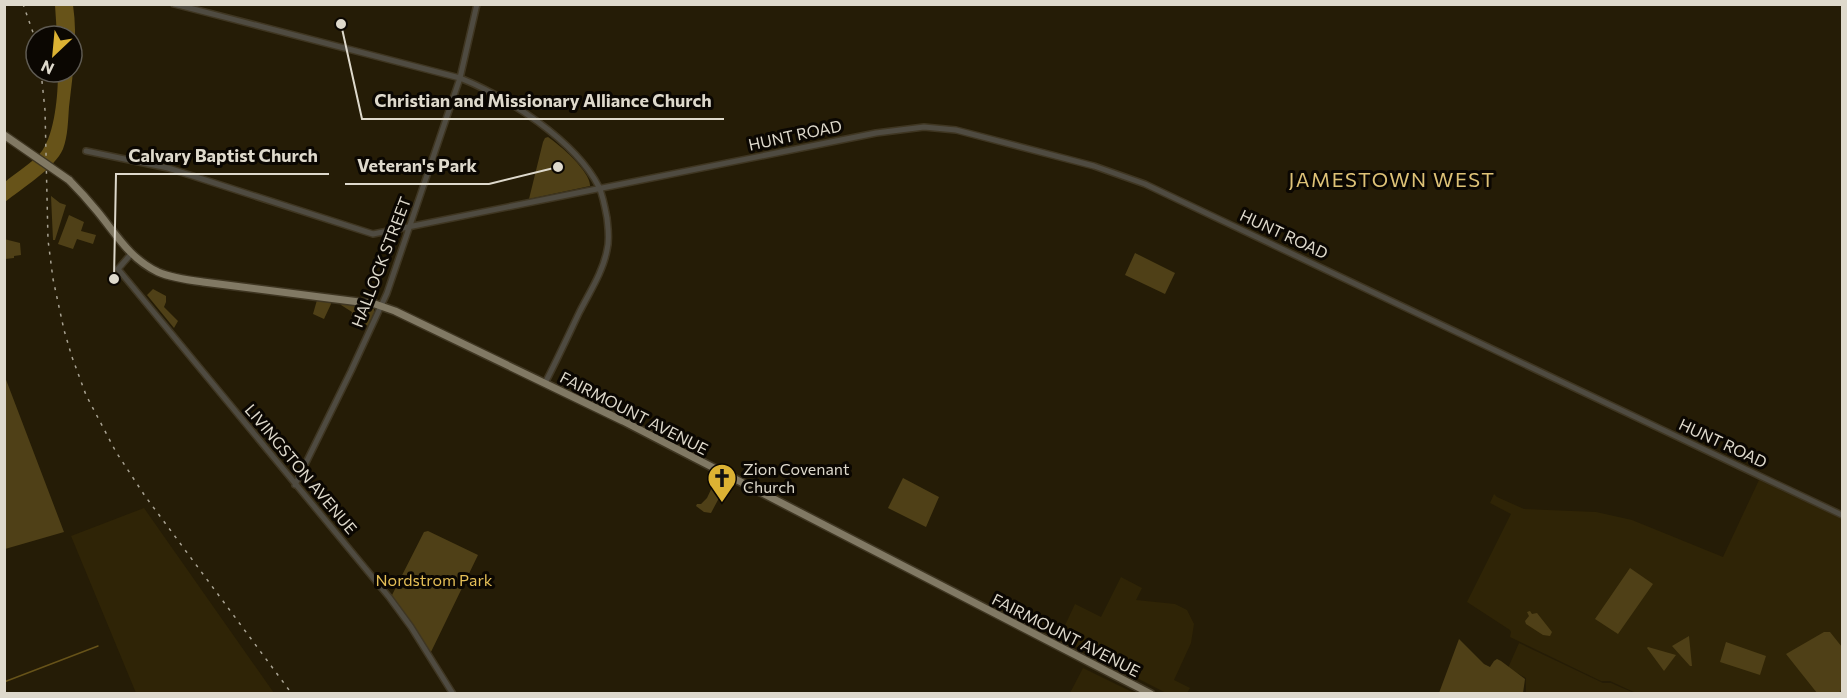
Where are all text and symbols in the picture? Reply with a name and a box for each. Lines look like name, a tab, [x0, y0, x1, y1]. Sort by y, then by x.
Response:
north arrow	[24, 24, 84, 84]
text: N	[38, 57, 57, 79]
callout: Christian and Missionary Alliance Church	[362, 83, 724, 119]
text: Christian and Missionary Alliance Church	[374, 89, 712, 111]
street label: HUNT ROAD	[746, 115, 843, 154]
callout: Calvary Baptist Church	[116, 138, 329, 174]
text: Calvary Baptist Church	[128, 144, 318, 166]
callout: Veteran's Park	[345, 148, 489, 184]
text: Veteran's Park	[357, 154, 478, 176]
district label: JAMESTOWN WEST	[1288, 167, 1496, 191]
street label: HALLOCK STREET	[347, 194, 414, 330]
street label: HUNT ROAD	[1237, 205, 1331, 262]
street label: FAIRMOUNT AVENUE	[557, 367, 711, 458]
street label: LIVINGSTON AVENUE	[242, 400, 361, 537]
street label: HUNT ROAD	[1676, 414, 1770, 471]
place label: Zion Covenant Church	[743, 459, 850, 496]
church icon: Zion Covenant Church	[706, 462, 738, 504]
park label: Nordstrom Park	[376, 570, 493, 589]
street label: FAIRMOUNT AVENUE	[989, 589, 1143, 680]

